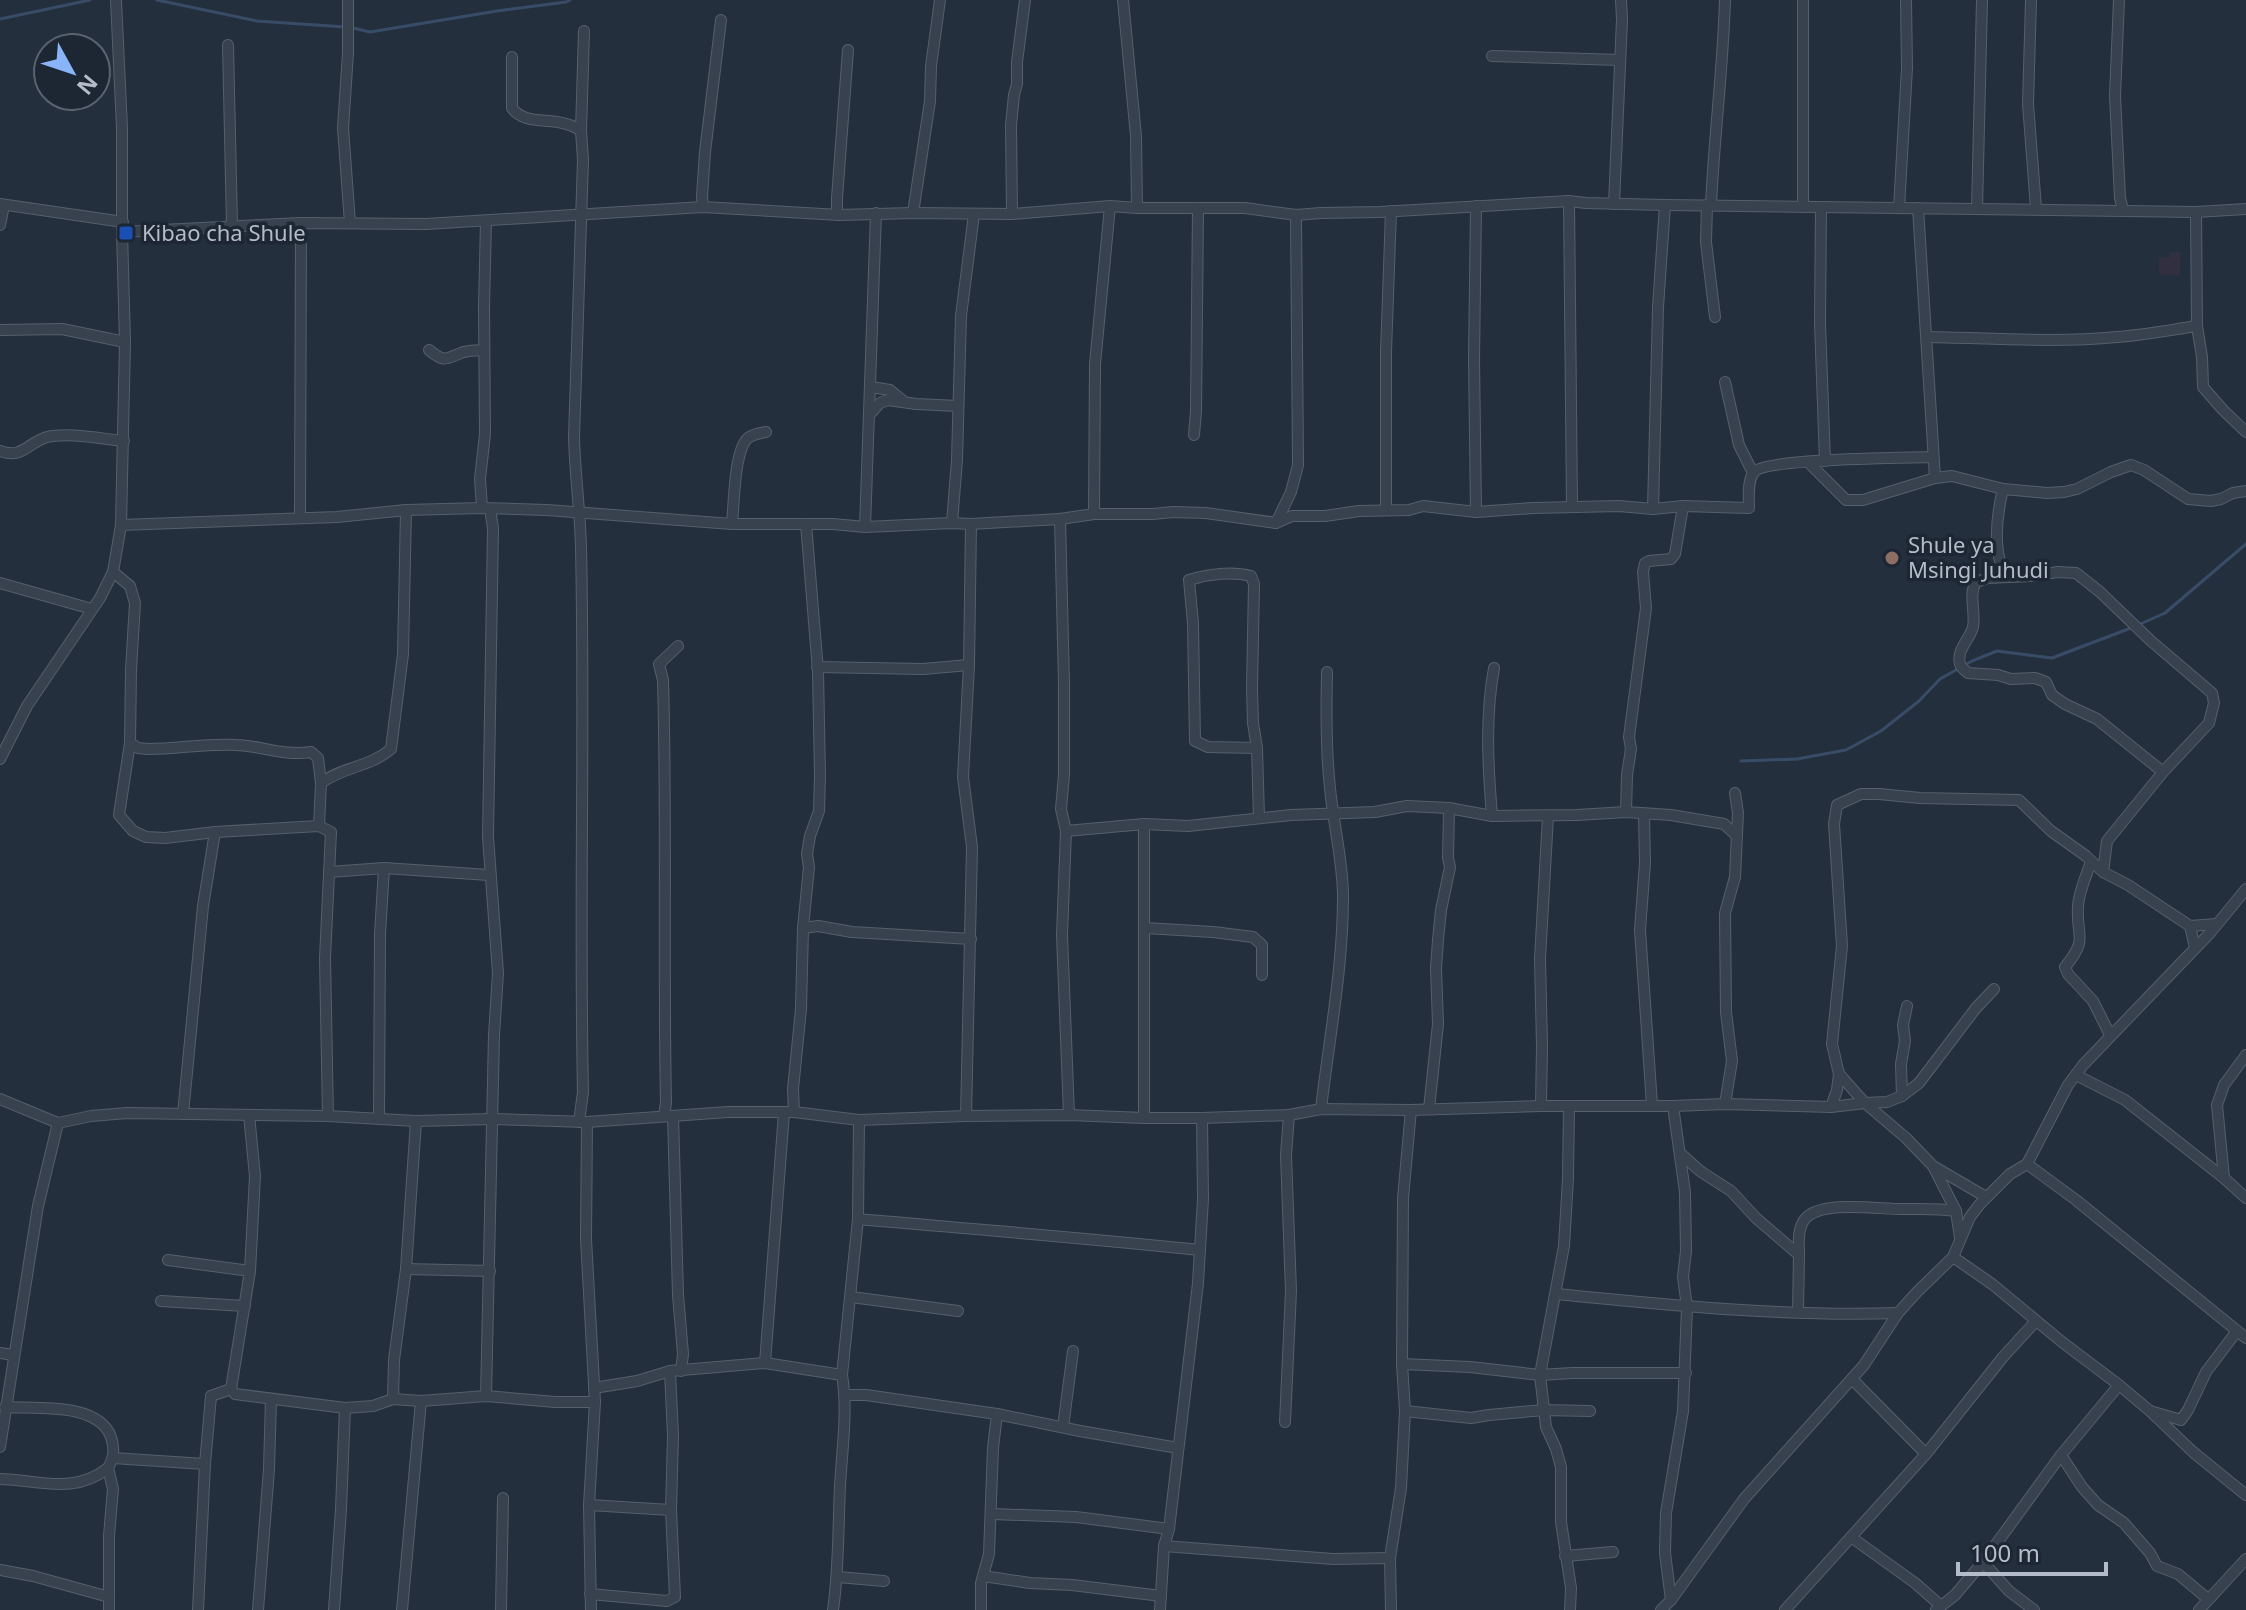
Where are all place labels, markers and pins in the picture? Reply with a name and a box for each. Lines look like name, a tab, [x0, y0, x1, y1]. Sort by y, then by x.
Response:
place label: Kibao cha Shule	[142, 217, 306, 247]
marker: Kibao cha Shule	[117, 224, 135, 242]
place label: Shule ya Msingi Juhudi	[1908, 529, 2049, 584]
marker: Shule ya Msingi Juhudi	[1883, 549, 1901, 567]

